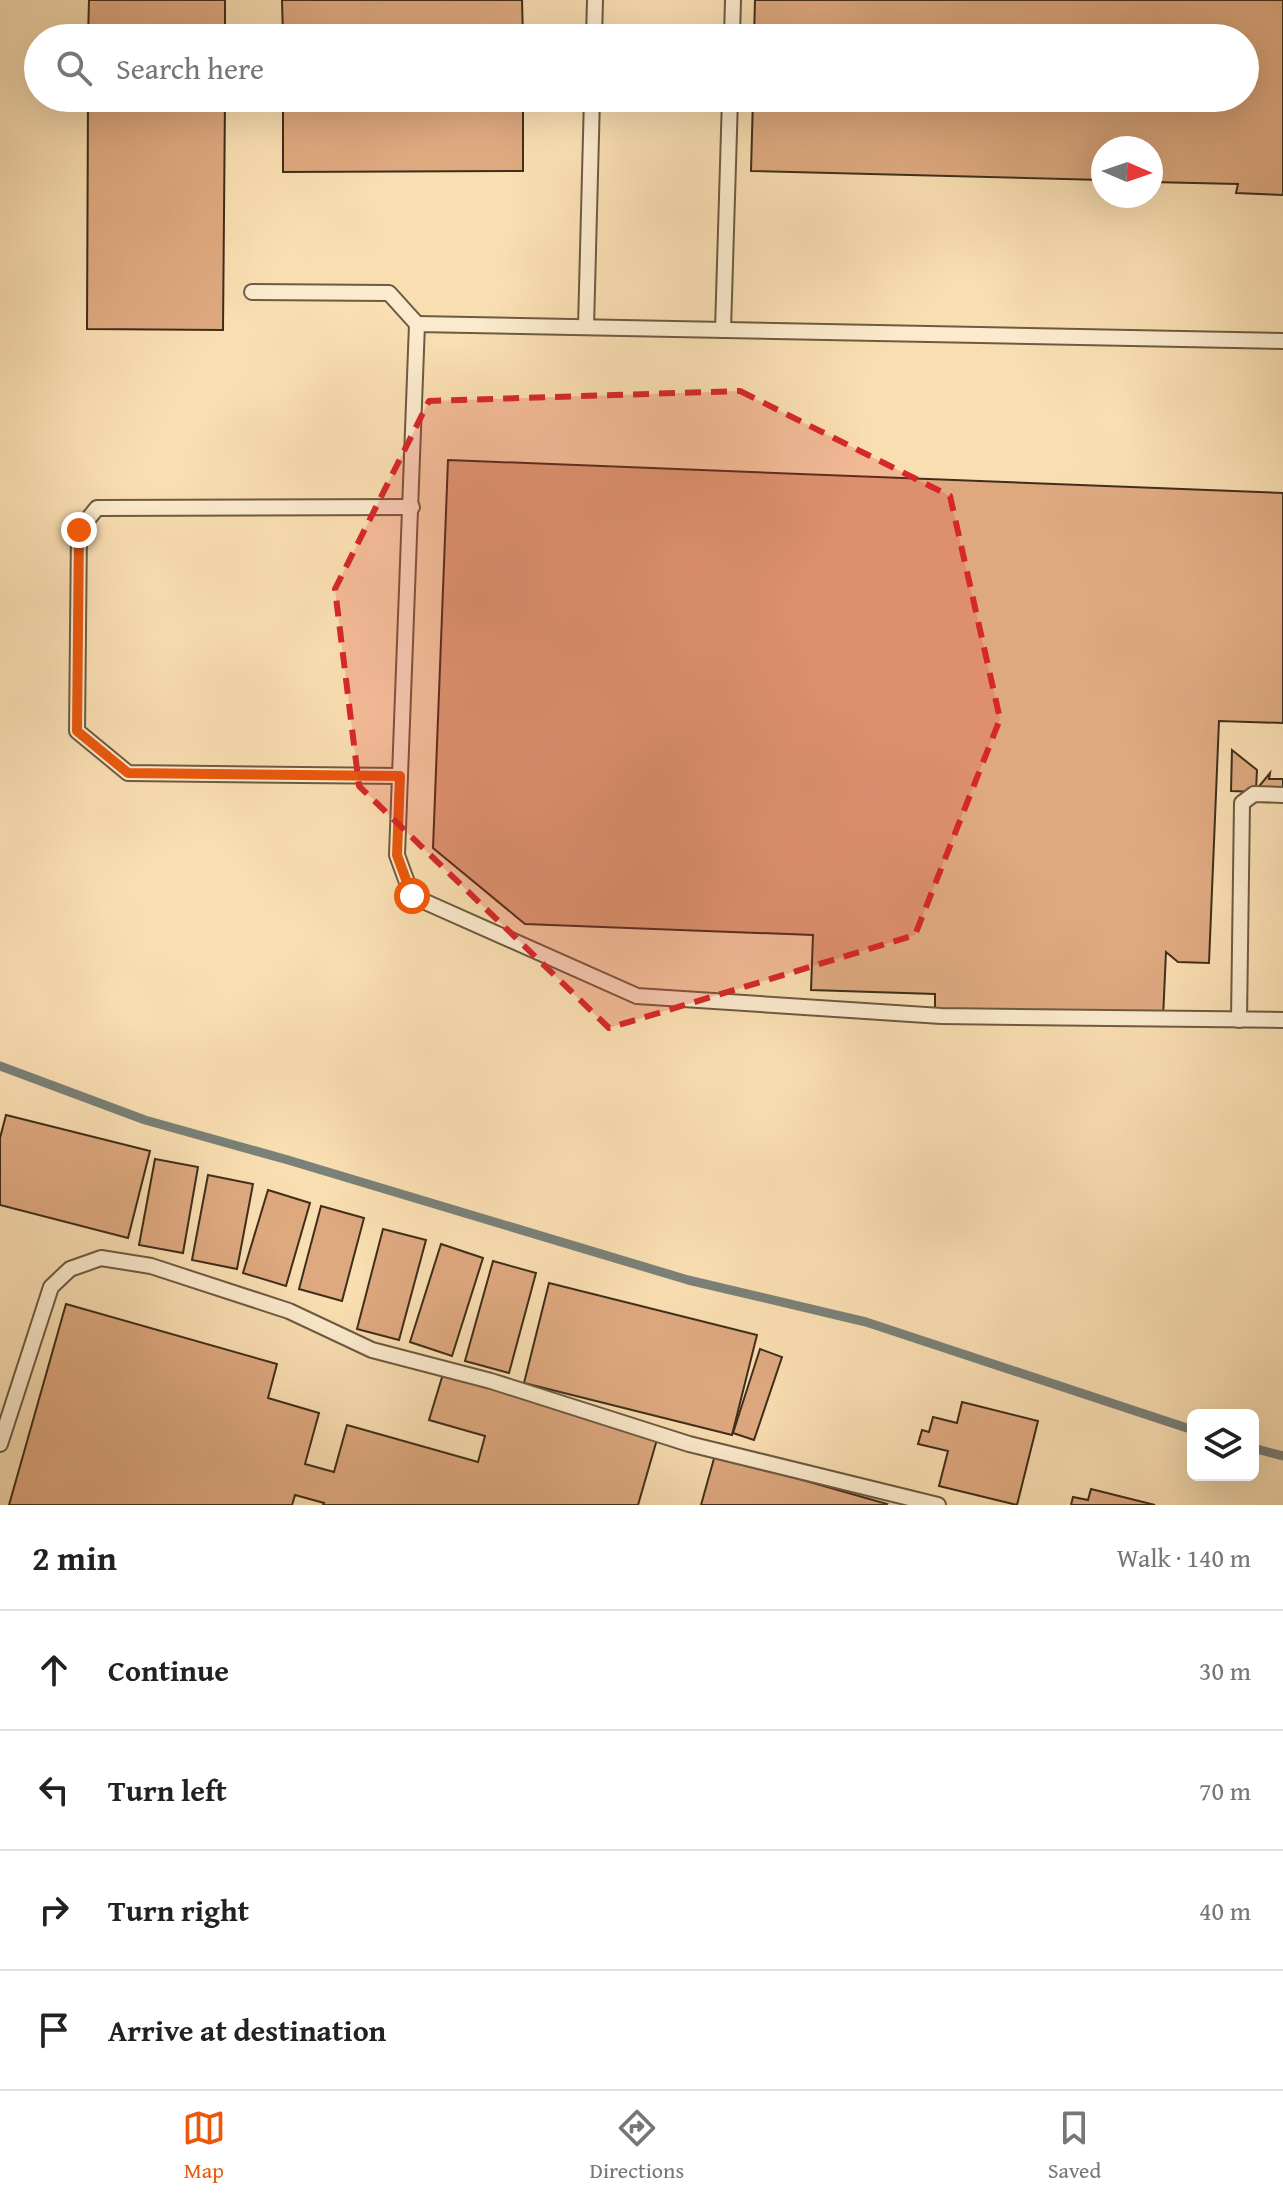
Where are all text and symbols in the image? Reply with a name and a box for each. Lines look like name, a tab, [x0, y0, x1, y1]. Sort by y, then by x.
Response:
search box	[24, 24, 1259, 112]
icon: search	[52, 46, 96, 90]
text: Search here	[116, 46, 264, 90]
north arrow	[1091, 136, 1163, 208]
route end	[61, 512, 97, 548]
route start	[394, 878, 430, 914]
map controls	[1187, 1409, 1259, 1481]
button: layers	[1187, 1409, 1259, 1481]
text: 2 min	[32, 1533, 117, 1582]
text: Walk · 140 m	[1117, 1538, 1251, 1577]
icon: ahead	[32, 1648, 76, 1692]
text: Continue	[108, 1648, 229, 1692]
text: 30 m	[1199, 1651, 1251, 1690]
icon: left	[32, 1768, 76, 1812]
text: Turn left	[108, 1768, 227, 1812]
text: 70 m	[1199, 1771, 1251, 1810]
icon: right	[32, 1888, 76, 1932]
text: Turn right	[108, 1888, 249, 1932]
text: 40 m	[1199, 1891, 1251, 1930]
icon: arrive	[32, 2008, 76, 2052]
text: Arrive at destination	[108, 2008, 386, 2052]
tab: Map	[182, 2106, 226, 2186]
tab: Directions	[590, 2106, 684, 2186]
tab: Saved	[1048, 2106, 1101, 2186]

